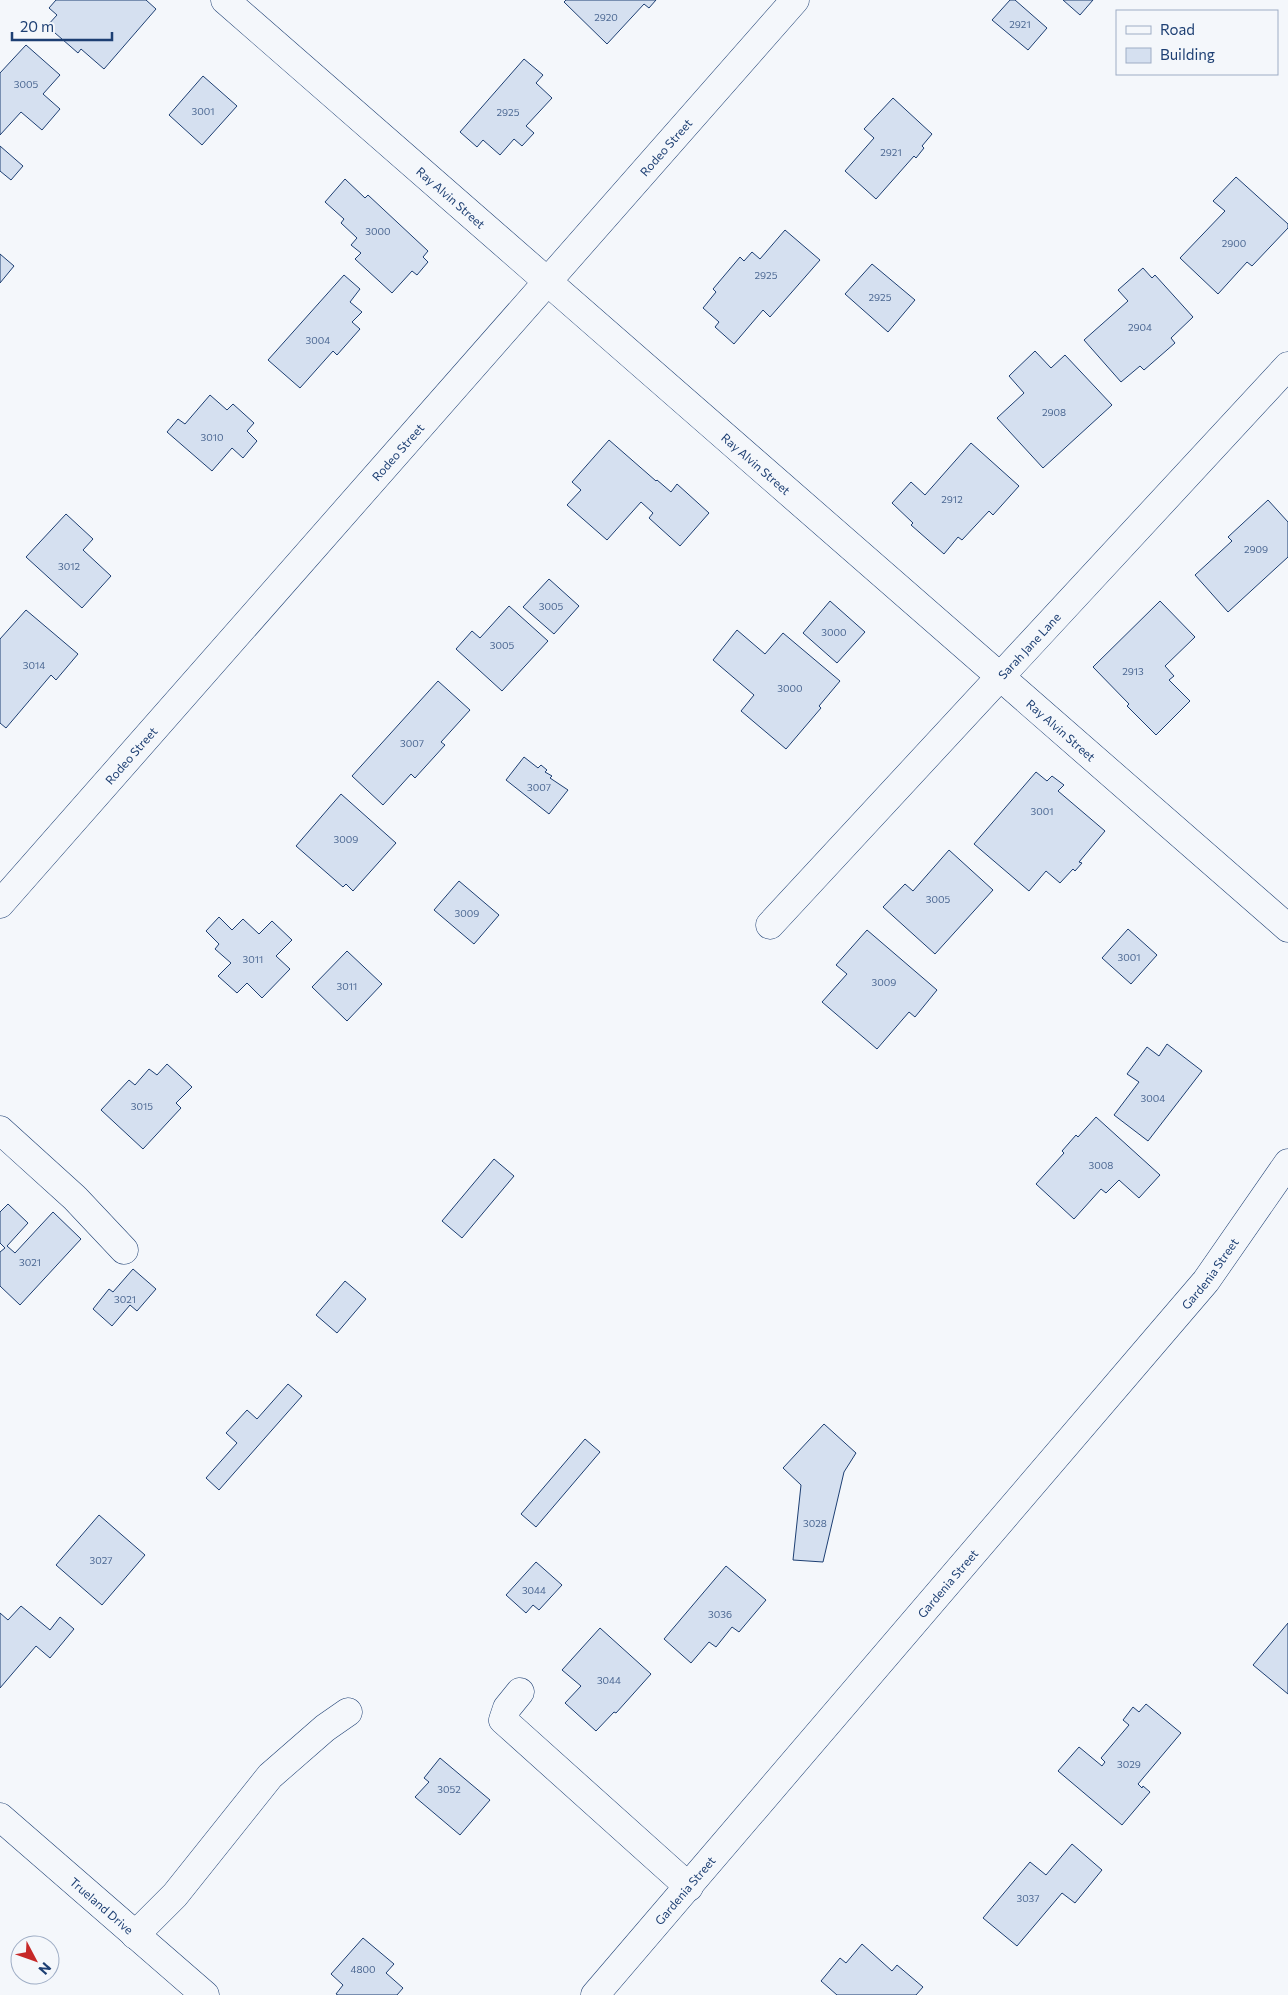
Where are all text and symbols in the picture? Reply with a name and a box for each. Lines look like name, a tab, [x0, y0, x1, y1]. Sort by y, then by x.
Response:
scale bar	[12, 10, 112, 42]
legend	[1116, 10, 1278, 75]
house number: 2920	[594, 11, 618, 23]
text: 20 m	[20, 17, 54, 35]
house number: 2921	[1009, 18, 1031, 30]
text: Road	[1160, 20, 1195, 38]
text: Building	[1160, 45, 1215, 63]
house number: 3005	[14, 78, 38, 90]
house number: 3001	[191, 105, 215, 117]
house number: 2925	[497, 106, 520, 118]
street label: Rodeo Street	[637, 116, 695, 179]
house number: 2921	[880, 146, 902, 158]
street label: Ray Alvin Street	[414, 164, 488, 231]
house number: 3000	[365, 225, 391, 237]
house number: 2900	[1222, 237, 1246, 249]
house number: 2925	[755, 269, 778, 281]
house number: 2925	[869, 291, 892, 303]
house number: 2904	[1128, 321, 1152, 333]
house number: 3004	[306, 334, 330, 346]
house number: 2908	[1042, 406, 1066, 418]
street label: Rodeo Street	[369, 420, 426, 483]
street label: Ray Alvin Street	[719, 430, 793, 497]
house number: 3010	[200, 431, 224, 443]
house number: 2912	[941, 493, 963, 505]
house number: 2909	[1244, 543, 1268, 555]
house number: 3012	[58, 560, 80, 572]
house number: 3005	[539, 600, 563, 612]
street label: Sarah Jane Lane	[995, 610, 1063, 682]
house number: 3000	[821, 626, 847, 638]
house number: 3005	[490, 639, 514, 651]
house number: 3014	[23, 659, 45, 671]
house number: 2913	[1122, 665, 1144, 677]
house number: 3000	[777, 682, 803, 694]
street label: Ray Alvin Street	[1024, 696, 1098, 764]
street label: Rodeo Street	[102, 724, 160, 787]
house number: 3007	[400, 737, 424, 749]
house number: 3007	[527, 781, 551, 793]
house number: 3001	[1030, 805, 1054, 817]
house number: 3009	[334, 833, 358, 845]
house number: 3005	[926, 893, 950, 905]
house number: 3009	[455, 907, 479, 919]
house number: 3001	[1117, 951, 1141, 963]
house number: 3011	[243, 953, 263, 965]
house number: 3009	[872, 976, 896, 988]
house number: 3011	[337, 980, 357, 992]
house number: 3004	[1141, 1092, 1165, 1104]
house number: 3015	[131, 1100, 153, 1112]
house number: 3008	[1089, 1159, 1113, 1171]
street label: Gardenia Street	[1178, 1235, 1241, 1312]
house number: 3021	[19, 1256, 41, 1268]
house number: 3021	[114, 1293, 136, 1305]
house number: 3028	[803, 1517, 827, 1529]
street label: Gardenia Street	[914, 1546, 981, 1620]
house number: 3027	[89, 1554, 113, 1566]
house number: 3044	[522, 1584, 546, 1596]
house number: 3036	[708, 1608, 732, 1620]
house number: 3044	[597, 1674, 621, 1686]
house number: 3029	[1117, 1758, 1141, 1770]
house number: 3052	[437, 1783, 461, 1795]
street label: Gardenia Street	[652, 1853, 718, 1927]
street label: Trueland Drive	[67, 1874, 136, 1937]
house number: 3037	[1016, 1892, 1040, 1904]
north arrow	[10, 1935, 60, 1985]
text: N	[35, 1959, 55, 1978]
house number: 4800	[350, 1963, 376, 1975]

